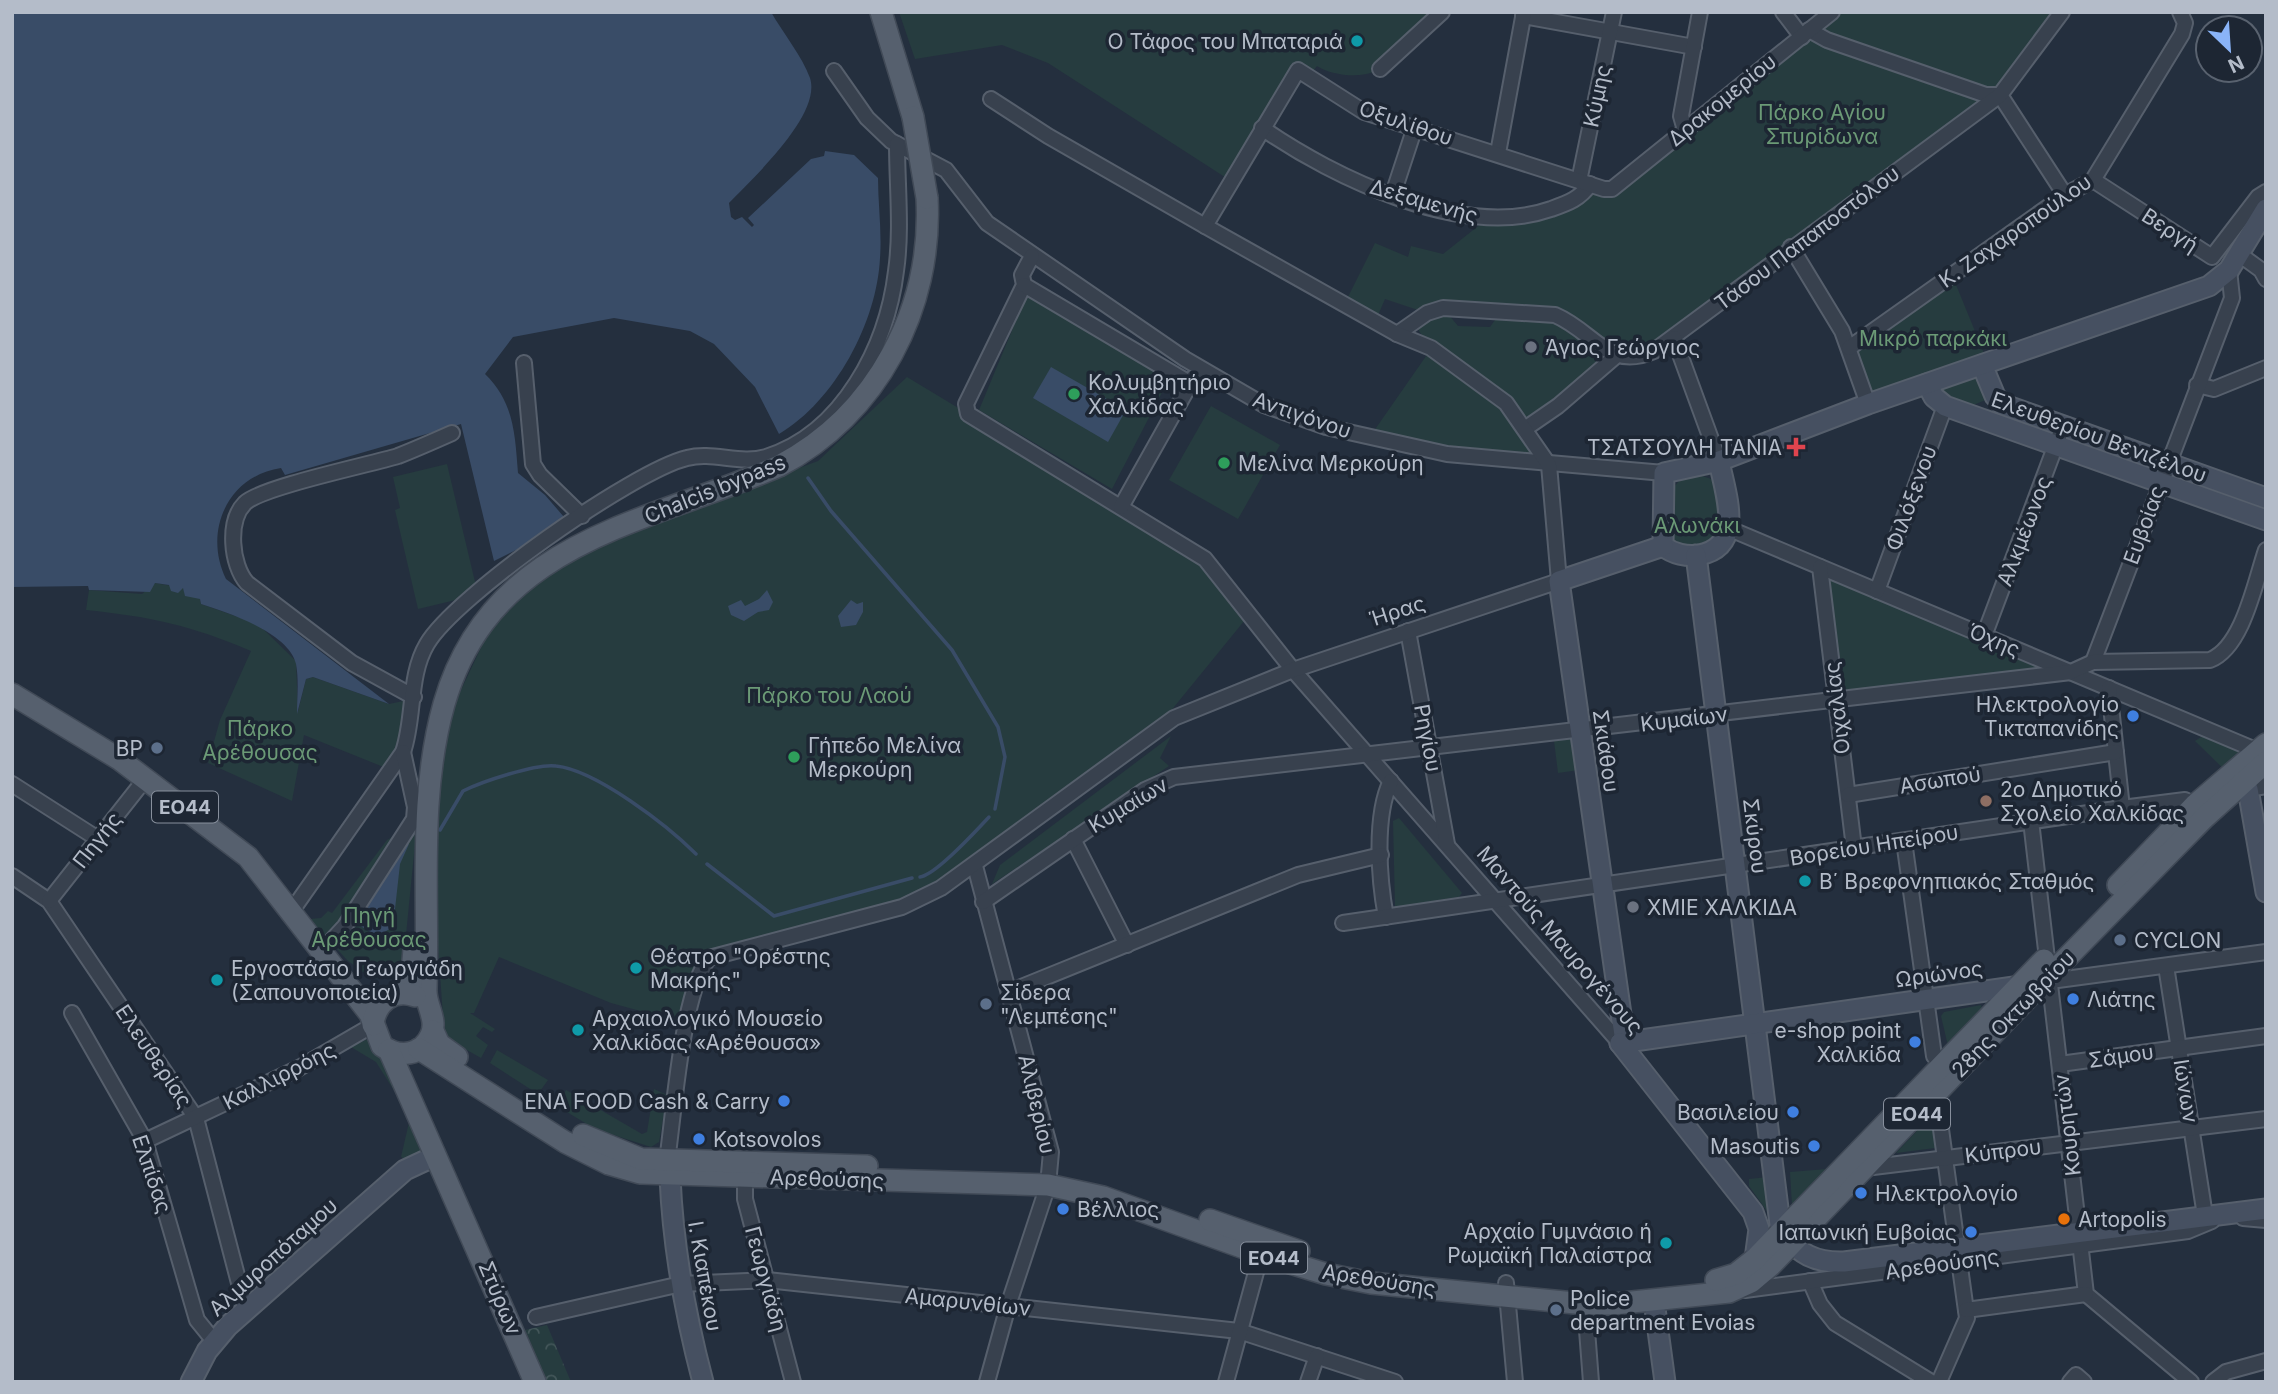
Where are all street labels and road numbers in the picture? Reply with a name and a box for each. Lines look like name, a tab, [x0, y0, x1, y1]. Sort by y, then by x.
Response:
street label: Δρακομερίου	[1663, 49, 1781, 151]
street label: Κύμης	[1578, 62, 1616, 130]
street label: Οξυλίθου	[1356, 95, 1456, 151]
street label: Τάσου Παπαποστόλου	[1710, 160, 1904, 316]
street label: Κ. Ζαχαροπούλου	[1934, 169, 2096, 293]
street label: Δεξαμενής	[1367, 174, 1481, 228]
street label: Βεργή	[2137, 203, 2203, 257]
street label: Ελευθερίου Βενιζέλου	[1988, 386, 2210, 488]
street label: Αντιγόνου	[1250, 387, 1354, 443]
street label: Φιλόξενου	[1880, 442, 1942, 554]
street label: Chalcis bypass	[641, 449, 789, 529]
street label: Αλκμέωνος	[1992, 472, 2056, 590]
street label: Ευβοίας	[2118, 482, 2170, 568]
street label: Ήρας	[1366, 590, 1428, 632]
street label: Όχης	[1964, 618, 2024, 662]
street label: Οιχαλίας	[1819, 660, 1855, 756]
street label: Κυμαίων	[1639, 701, 1729, 737]
street label: Ρηγίου	[1409, 702, 1447, 774]
street label: Σκιάθου	[1588, 708, 1624, 794]
street label: Ασωπού	[1898, 761, 1982, 799]
street label: Κυμαίων	[1084, 772, 1172, 838]
road number: ΕΟ44	[152, 792, 218, 822]
street label: Σκύρου	[1738, 797, 1772, 875]
street label: Πηγής	[67, 807, 127, 873]
street label: Βορείου Ηπείρου	[1788, 819, 1960, 871]
street label: Μαντούς Μαυρογένους	[1472, 841, 1648, 1039]
street label: 28ης Οκτωβρίου	[1946, 946, 2080, 1082]
street label: Ωριώνος	[1894, 955, 1984, 993]
street label: Ελευθερίας	[110, 1000, 198, 1112]
street label: Καλλιρρόης	[219, 1037, 339, 1115]
street label: Σάμου	[2087, 1039, 2155, 1073]
street label: Αλιβερίου	[1013, 1052, 1061, 1156]
street label: Ιώνων	[2169, 1057, 2203, 1125]
street label: Κουρητών	[2048, 1073, 2086, 1177]
road number: ΕΟ44	[1884, 1098, 1950, 1130]
street label: Ελπίδας	[127, 1131, 177, 1217]
street label: Κύπρου	[1963, 1134, 2043, 1168]
street label: Αρεθούσης	[769, 1165, 885, 1193]
street label: Αλμυροπόταμου	[204, 1193, 342, 1321]
street label: Ι. Κιαπέκου	[683, 1219, 727, 1333]
street label: Γεωργιάδη	[740, 1224, 792, 1334]
road number: ΕΟ44	[1241, 1242, 1307, 1274]
street label: Αρεθούσης	[1884, 1244, 2000, 1284]
street label: Στύρων	[473, 1257, 527, 1339]
street label: Αρεθούσης	[1320, 1259, 1438, 1301]
street label: Αμαρυνθίων	[904, 1283, 1032, 1321]

